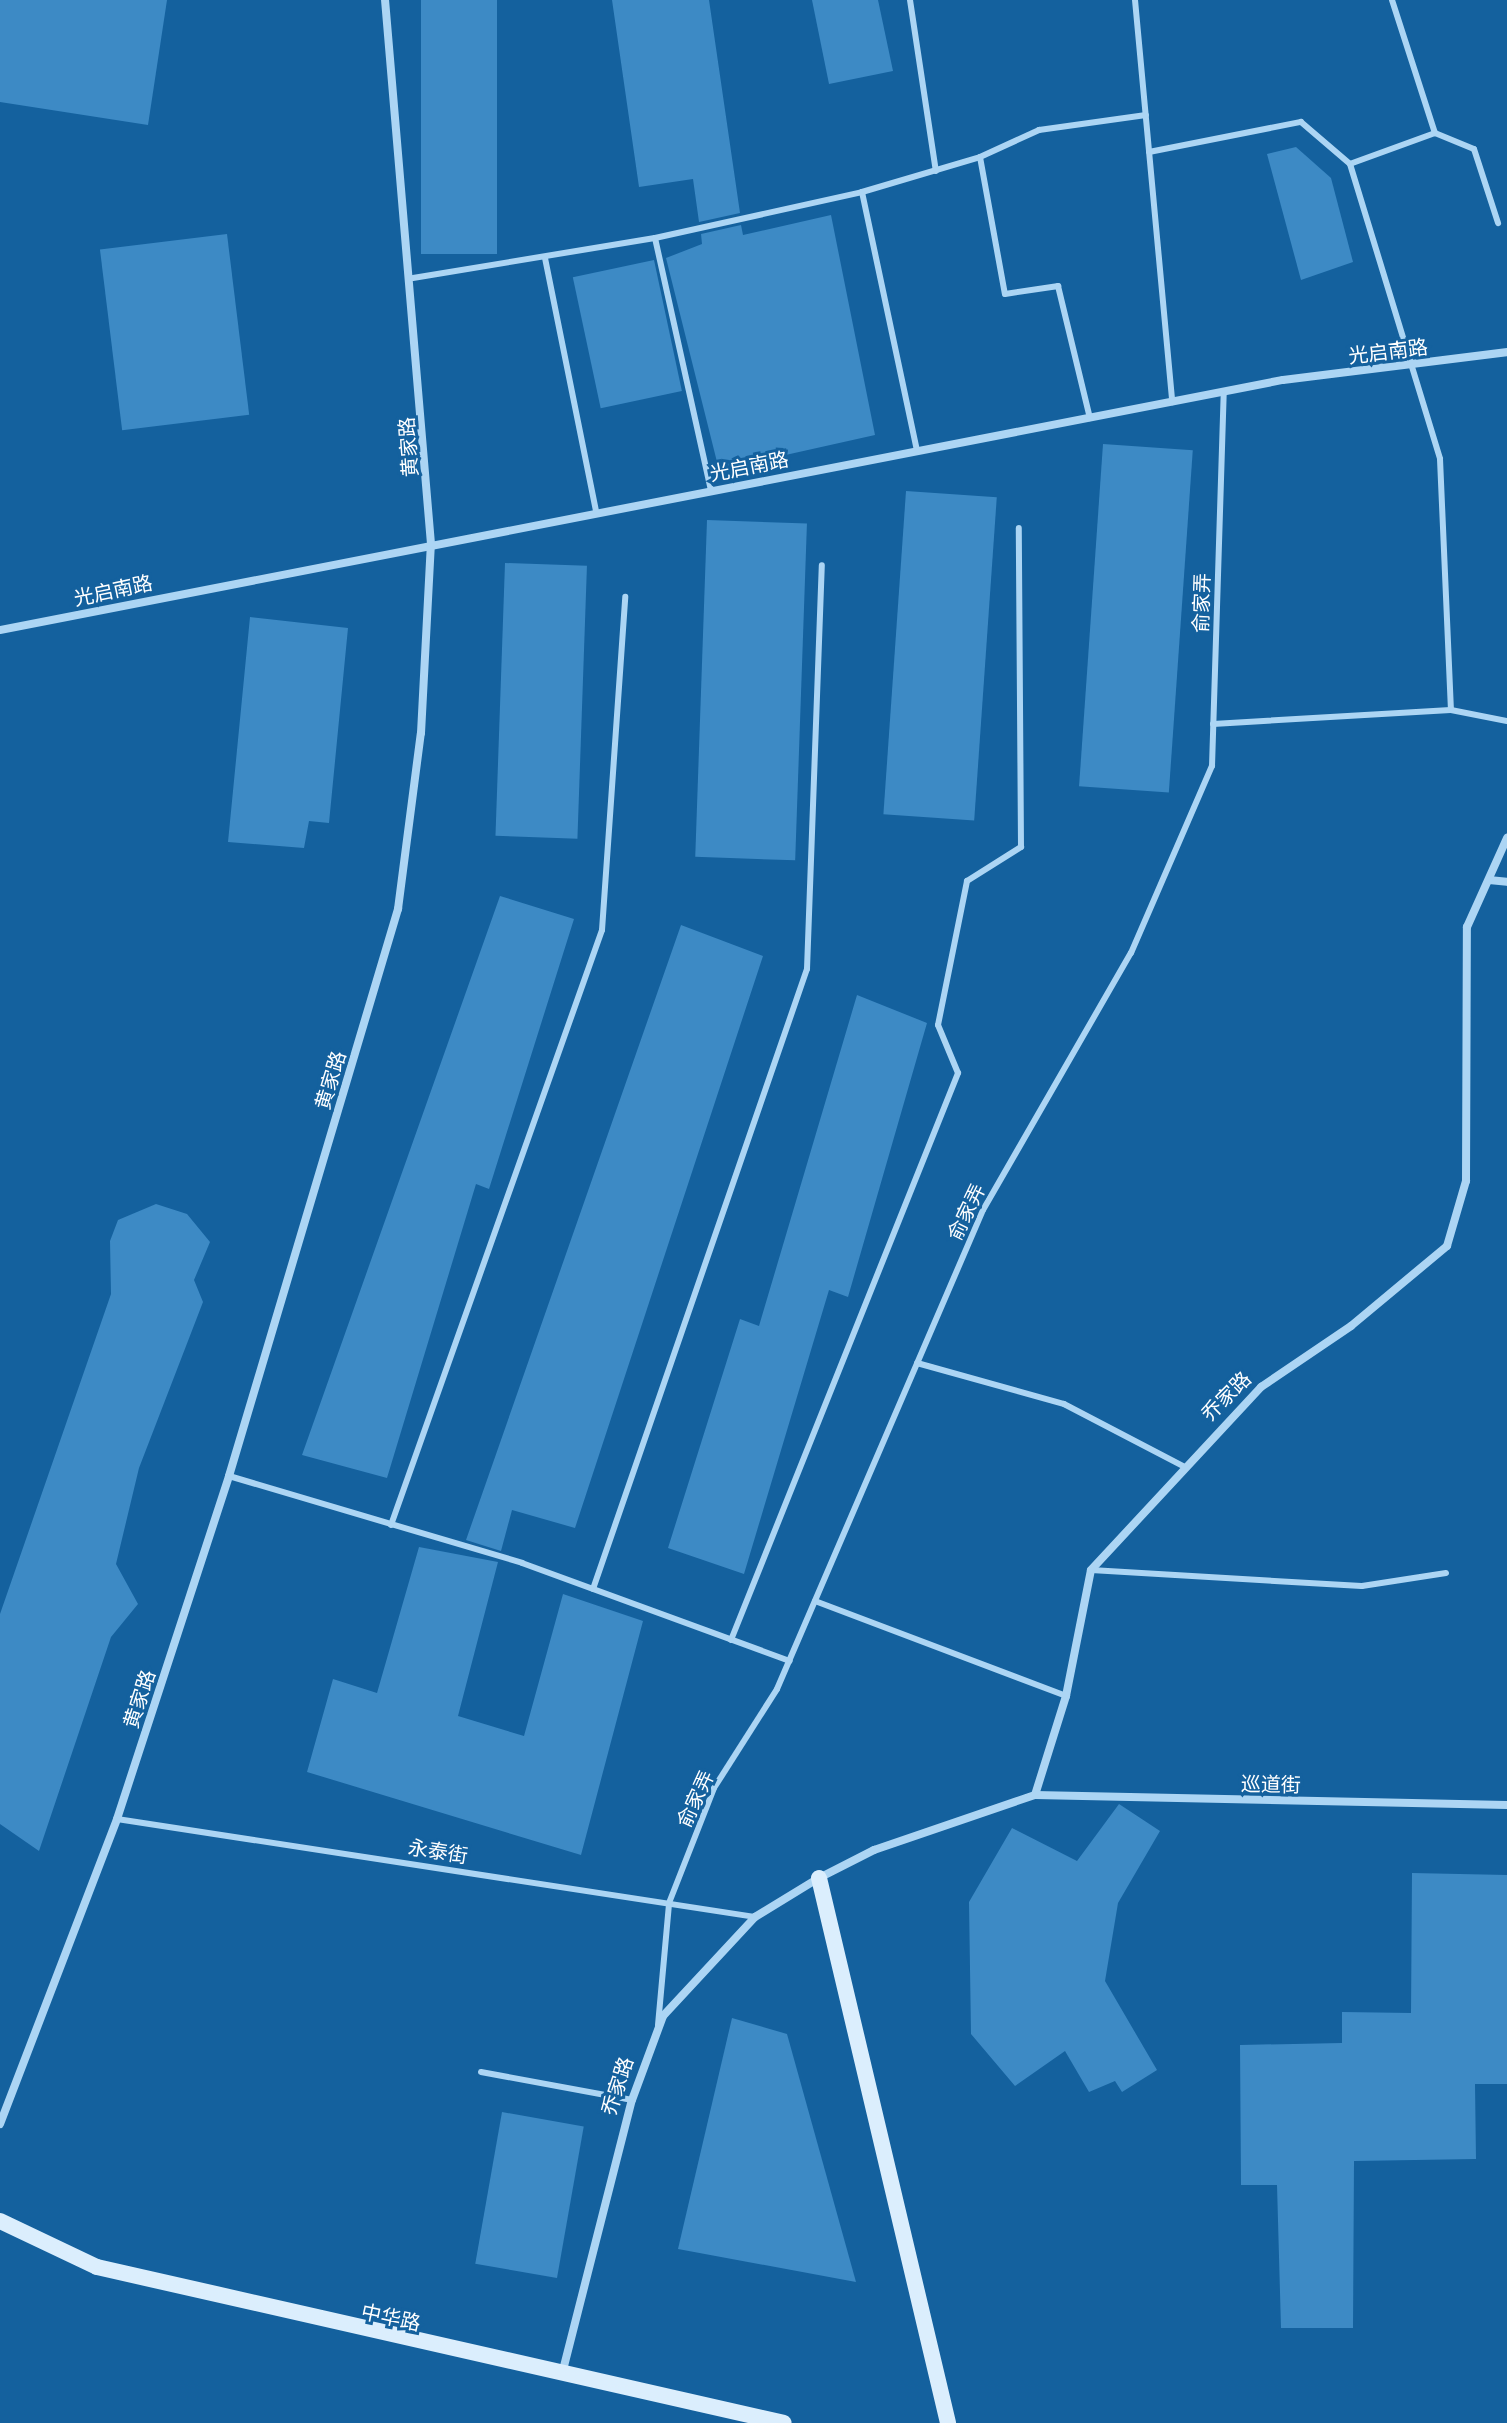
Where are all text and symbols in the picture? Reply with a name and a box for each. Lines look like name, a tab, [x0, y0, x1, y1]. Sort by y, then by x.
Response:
street label: 光启南路	[1347, 334, 1429, 368]
street label: 黄家路	[394, 416, 422, 478]
street label: 光启南路	[707, 447, 791, 485]
street label: 光启南路	[71, 570, 155, 610]
street label: 俞家弄	[1188, 573, 1214, 633]
street label: 黄家路	[310, 1048, 350, 1112]
street label: 俞家弄	[942, 1180, 990, 1244]
street label: 乔家路	[1196, 1366, 1256, 1426]
street label: 黄家路	[118, 1667, 160, 1731]
street label: 俞家弄	[671, 1767, 719, 1831]
street label: 巡道街	[1241, 1771, 1301, 1797]
street label: 永泰街	[406, 1834, 470, 1868]
street label: 乔家路	[596, 2054, 638, 2118]
street label: 中华路	[359, 2299, 423, 2335]

